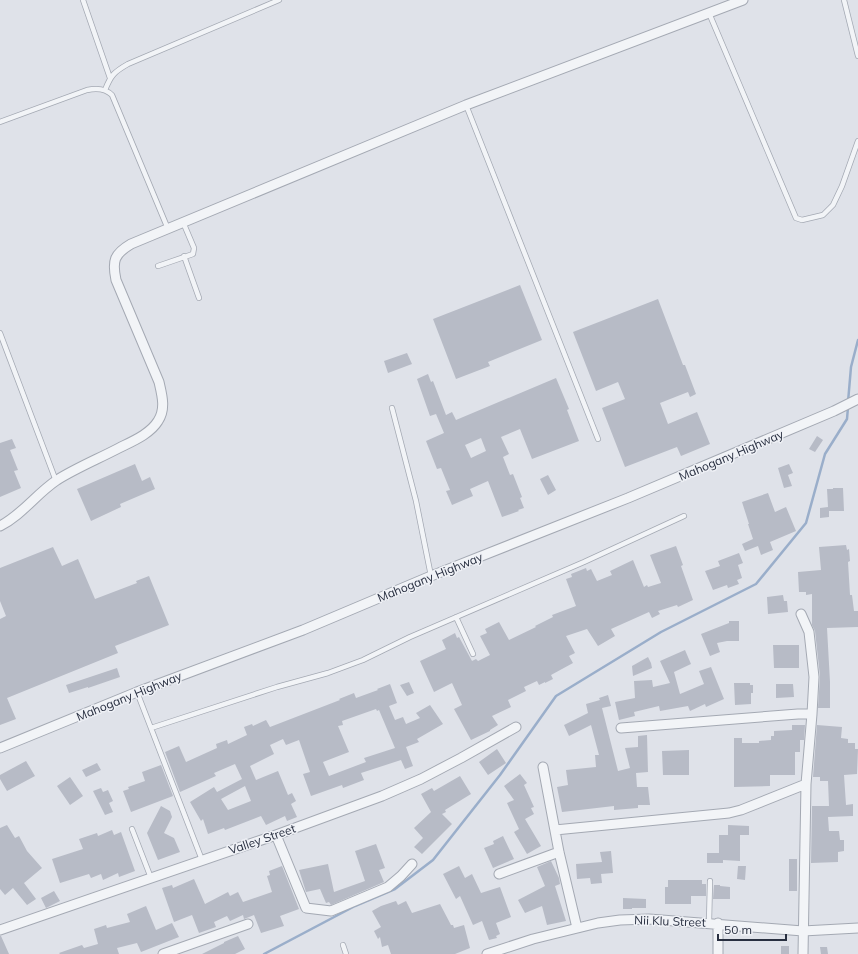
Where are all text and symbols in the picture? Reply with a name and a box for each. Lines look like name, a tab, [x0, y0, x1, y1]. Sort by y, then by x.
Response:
street label: Mahogany Highway	[676, 426, 786, 484]
street label: Mahogany Highway	[375, 549, 485, 605]
street label: Mahogany Highway	[74, 668, 184, 724]
street label: Valley Street	[227, 821, 297, 857]
street label: Nii Klu Street	[634, 912, 706, 930]
scale bar	[718, 916, 786, 942]
text: 50 m	[724, 922, 752, 937]

